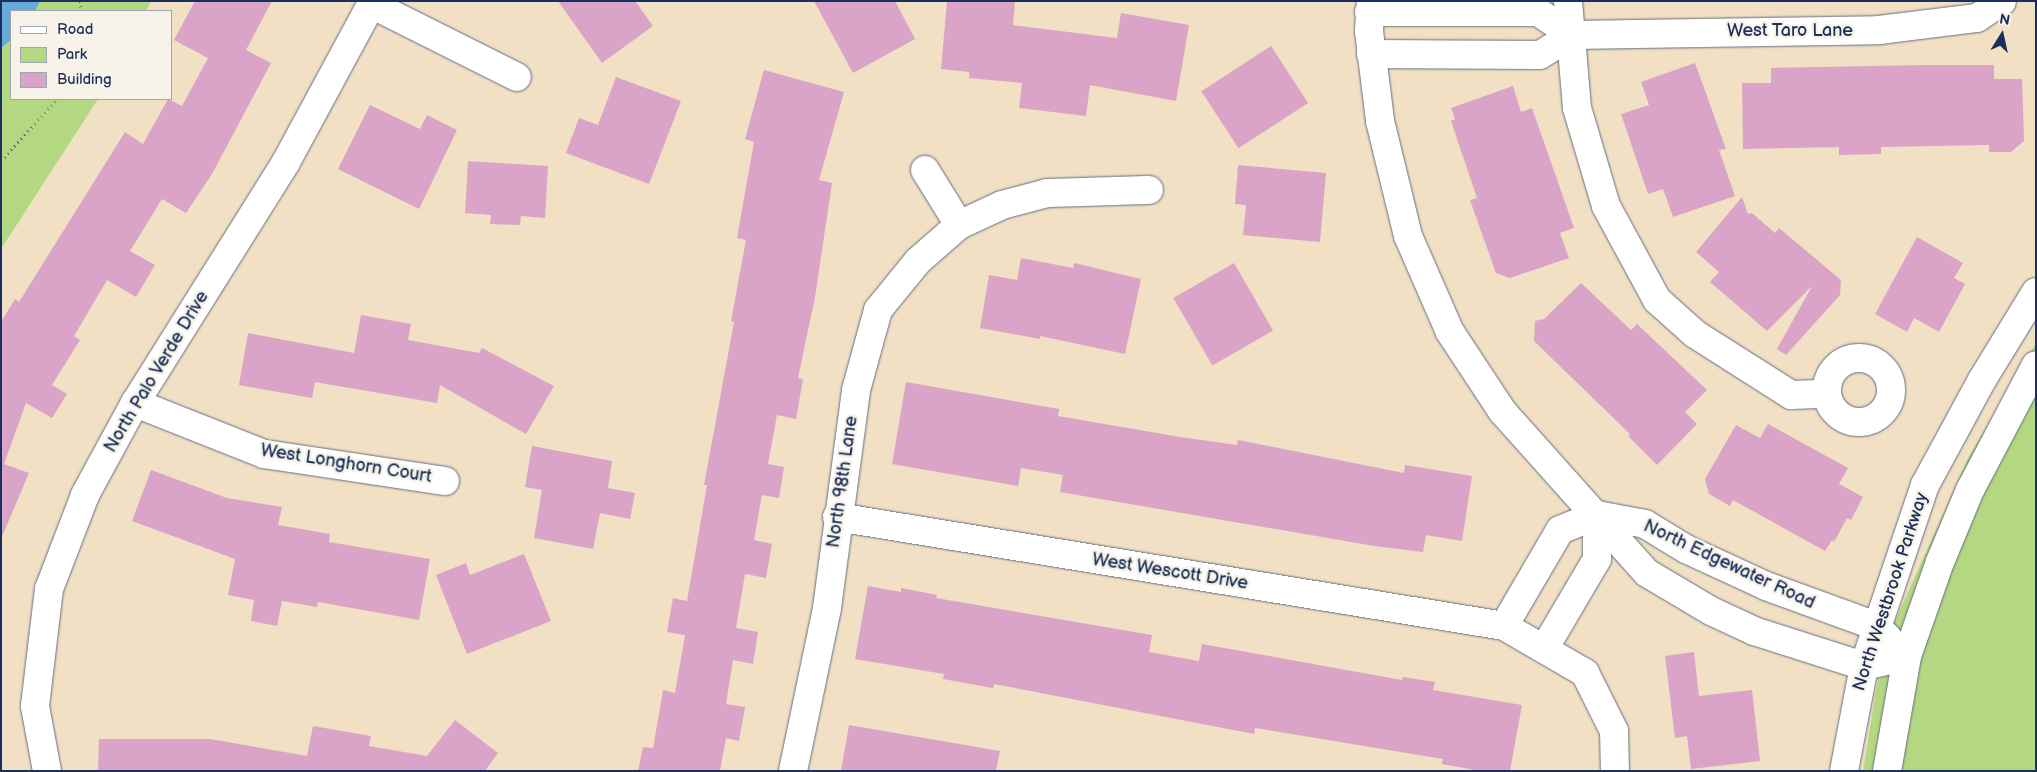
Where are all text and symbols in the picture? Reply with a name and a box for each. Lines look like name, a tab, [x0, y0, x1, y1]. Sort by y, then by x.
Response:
legend	[10, 10, 172, 100]
north arrow	[1977, 10, 2027, 60]
text: N	[1998, 10, 2011, 29]
text: Road	[57, 20, 93, 39]
street label: West Taro Lane	[1727, 20, 1853, 42]
text: Park	[57, 45, 87, 64]
text: Building	[57, 70, 112, 89]
street label: North Palo Verde Drive	[100, 287, 214, 457]
street label: North 98th Lane	[823, 415, 863, 549]
street label: West Longhorn Court	[259, 440, 433, 488]
street label: North Westbrook Parkway	[1849, 490, 1933, 694]
street label: North Edgewater Road	[1640, 516, 1818, 614]
street label: West Wescott Drive	[1090, 549, 1250, 595]

